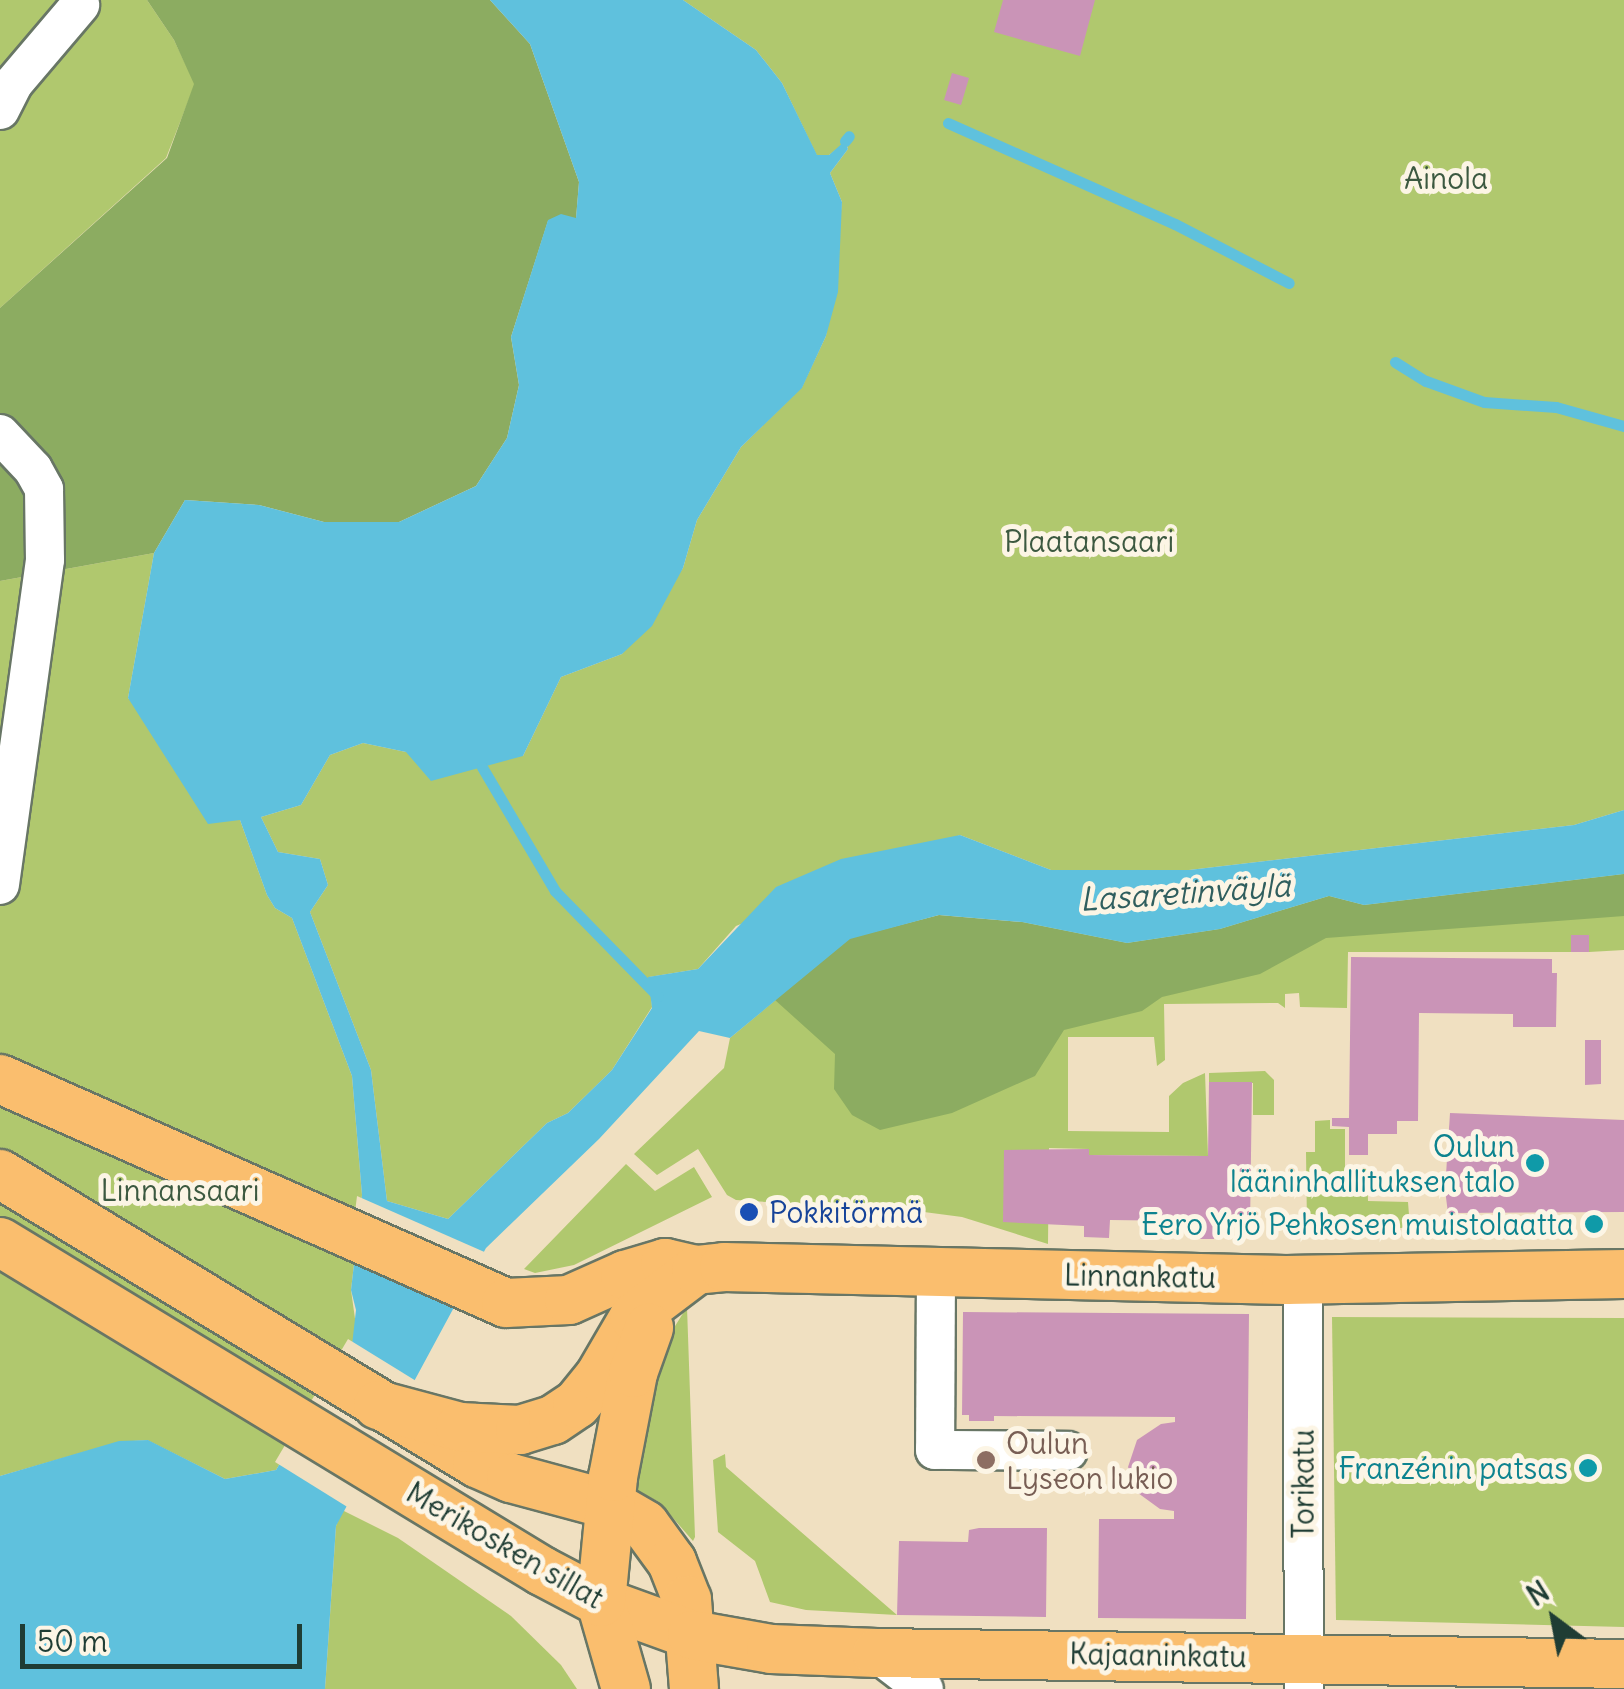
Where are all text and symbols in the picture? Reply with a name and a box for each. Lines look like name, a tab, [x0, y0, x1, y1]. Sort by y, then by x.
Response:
park label: Ainola	[1404, 160, 1488, 196]
park label: Plaatansaari	[1004, 523, 1174, 559]
water label: Lasaretinväylä	[1078, 866, 1292, 920]
place label: Oulun lääninhallituksen talo	[1230, 1128, 1515, 1198]
marker: Oulun lääninhallituksen talo	[1524, 1152, 1546, 1174]
park label: Linnansaari	[100, 1172, 260, 1208]
place label: Pokkitörmä	[769, 1194, 923, 1230]
marker: Pokkitörmä	[738, 1201, 760, 1223]
place label: Eero Yrjö Pehkosen muistolaatta	[1141, 1206, 1574, 1242]
marker: Eero Yrjö Pehkosen muistolaatta	[1583, 1213, 1605, 1235]
street label: Linnankatu	[1064, 1257, 1216, 1295]
place label: Oulun Lyseon lukio	[1006, 1425, 1173, 1496]
street label: Torikatu	[1285, 1429, 1321, 1539]
marker: Oulun Lyseon lukio	[975, 1449, 997, 1471]
place label: Franzénin patsas	[1339, 1450, 1568, 1486]
marker: Franzénin patsas	[1577, 1457, 1599, 1479]
street label: Merikosken sillat	[400, 1474, 610, 1616]
north arrow	[1504, 1569, 1604, 1669]
text: N	[1520, 1573, 1556, 1614]
scale bar	[25, 1604, 308, 1666]
text: 50 m	[37, 1622, 107, 1660]
street label: Kajaaninkatu	[1069, 1635, 1247, 1675]

